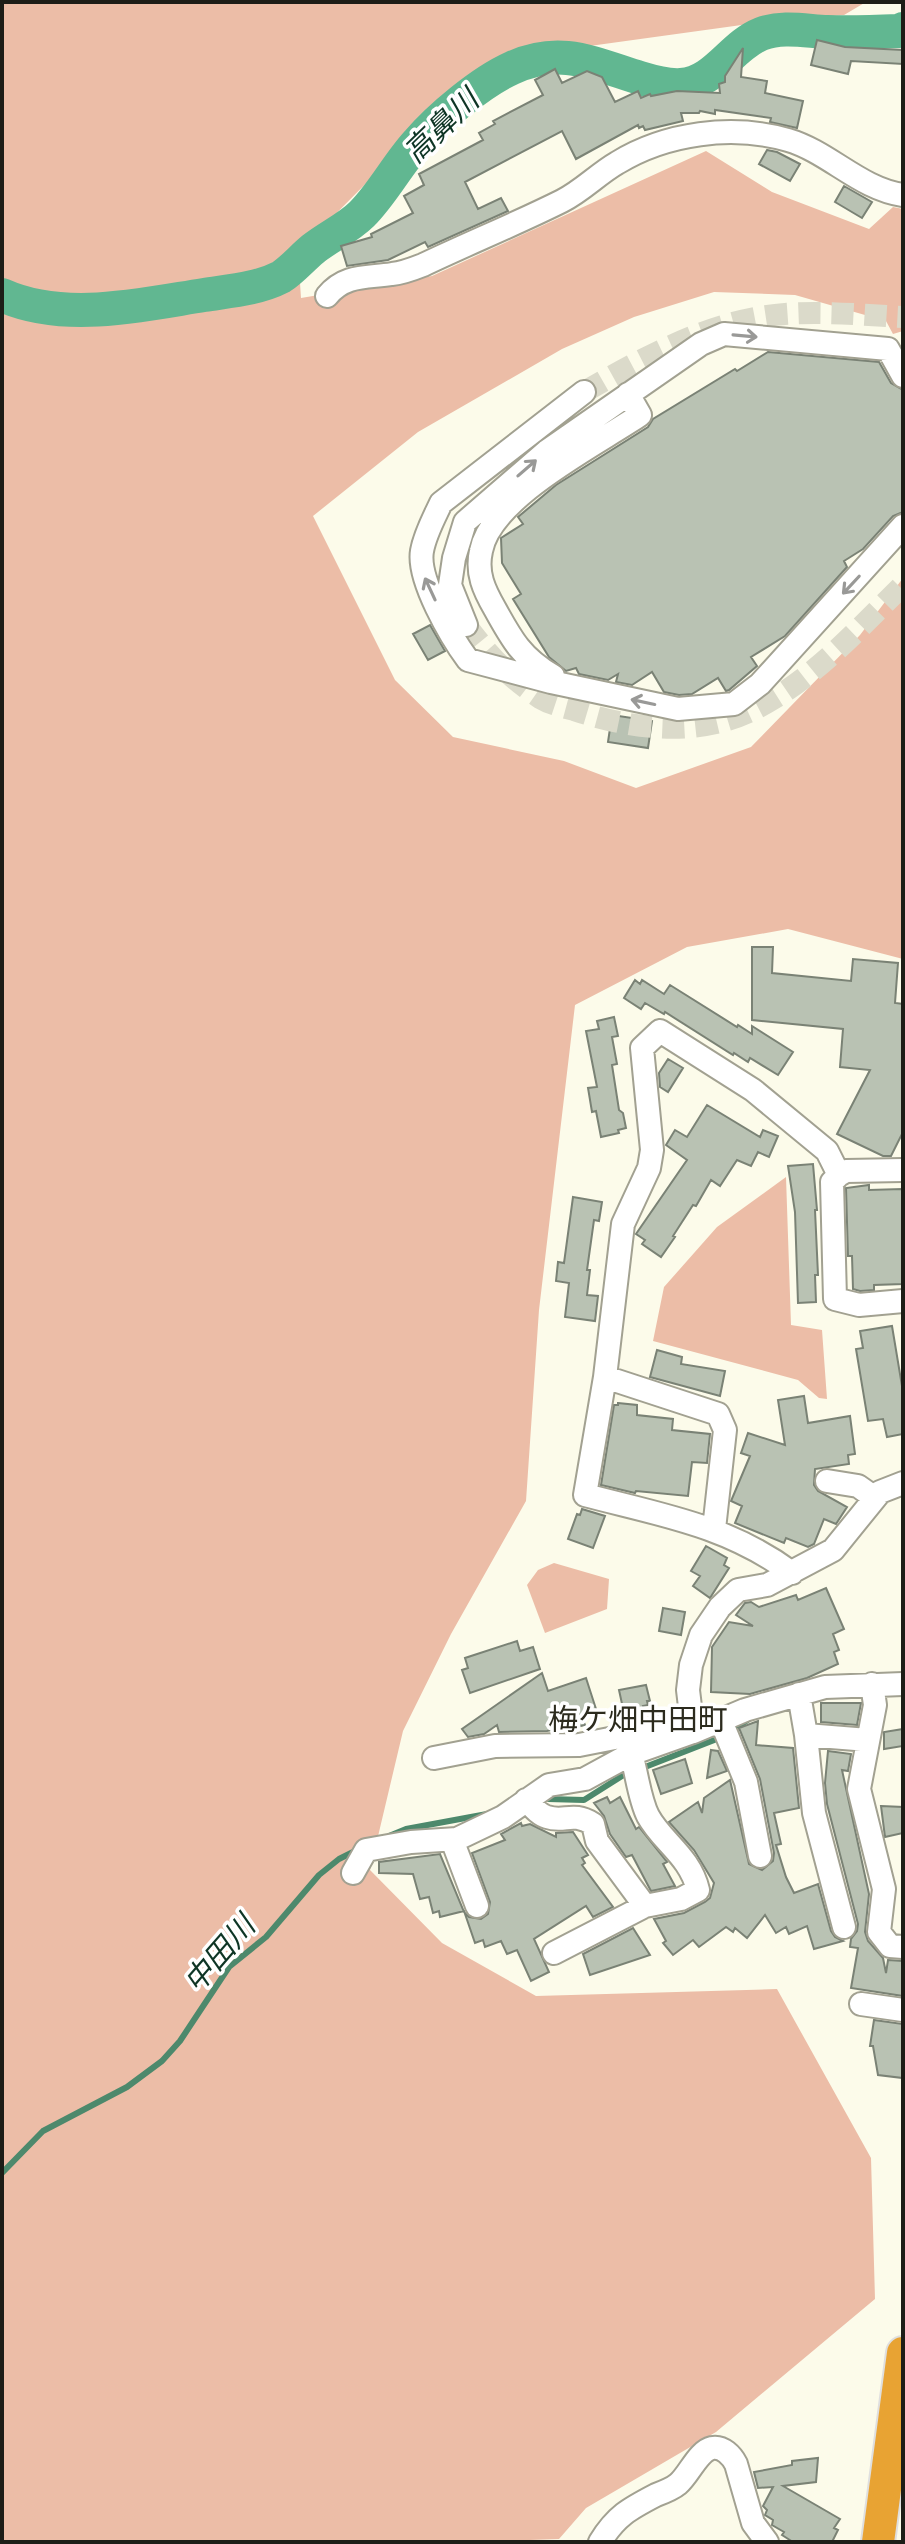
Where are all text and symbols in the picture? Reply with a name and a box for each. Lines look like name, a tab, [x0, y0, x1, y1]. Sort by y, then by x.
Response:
water label: 高鼻川	[396, 80, 488, 170]
one-way arrow	[731, 329, 758, 344]
one-way arrow	[516, 460, 536, 478]
one-way arrow	[842, 575, 861, 595]
one-way arrow	[422, 578, 437, 602]
one-way arrow	[630, 694, 656, 709]
district label: 梅ケ畑中田町	[548, 1702, 728, 1737]
water label: 中田川	[176, 1906, 264, 1999]

